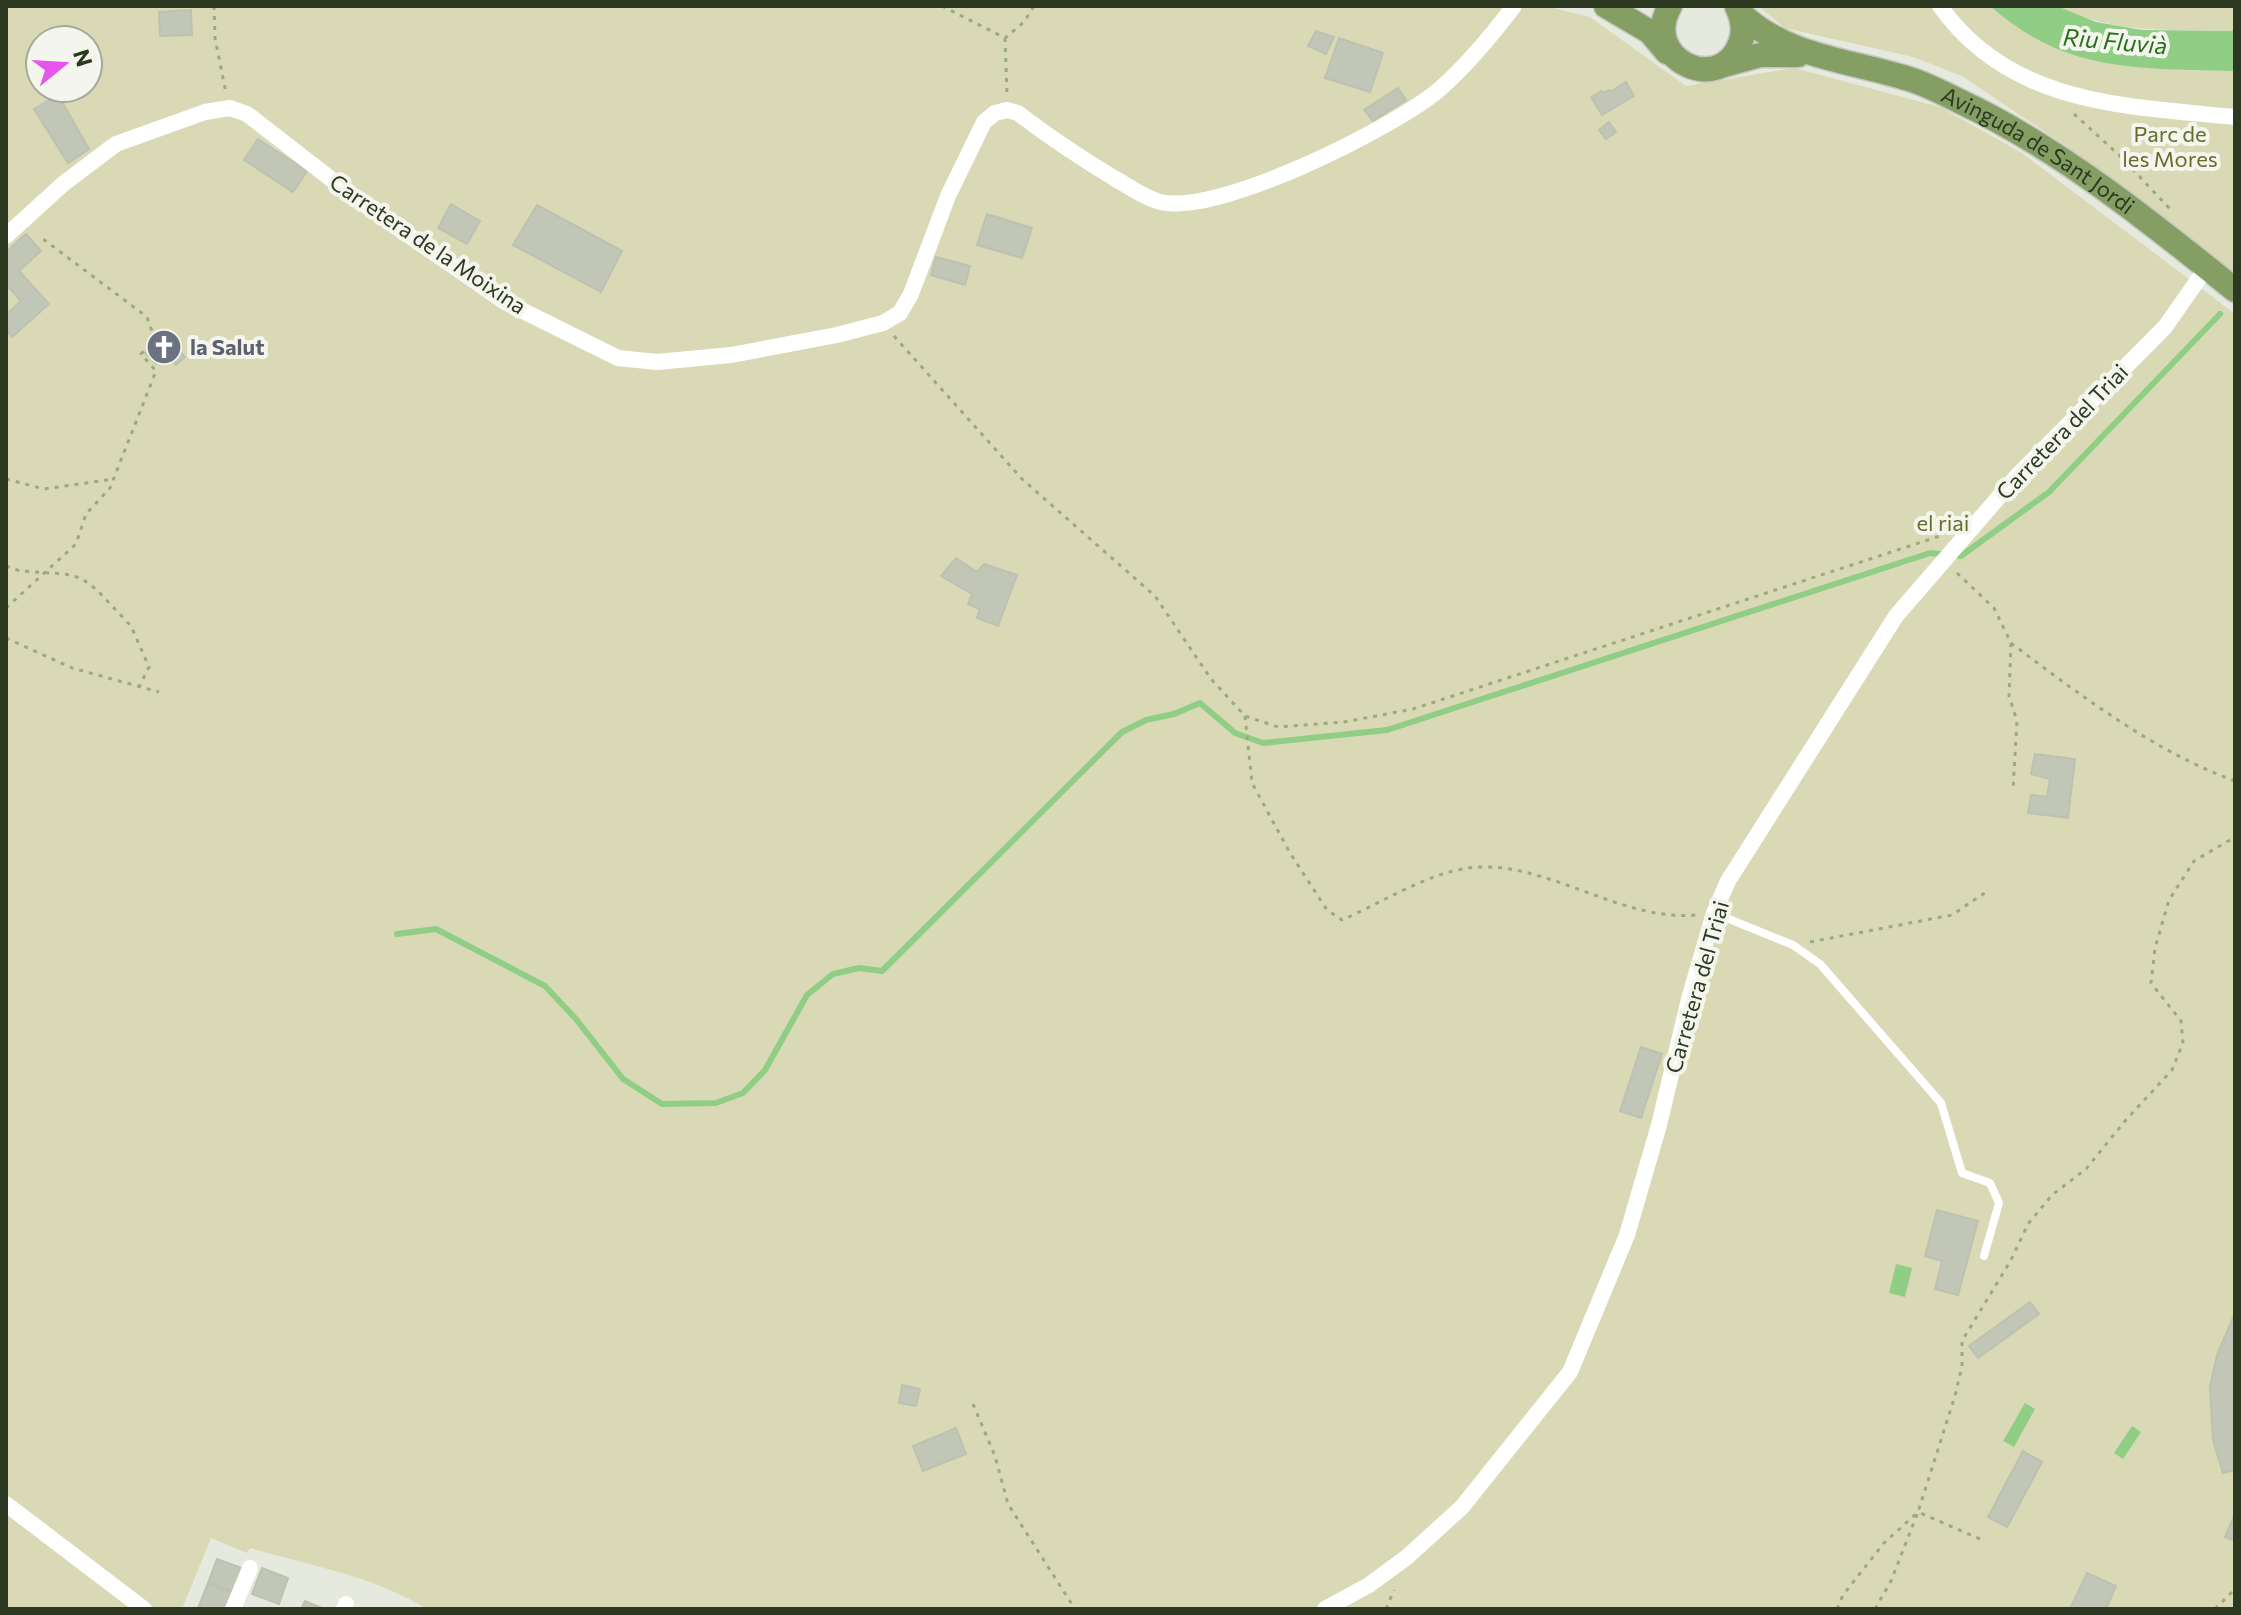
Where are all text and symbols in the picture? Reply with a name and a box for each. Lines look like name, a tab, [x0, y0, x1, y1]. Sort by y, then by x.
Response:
water label: Riu Fluvià	[2062, 22, 2168, 60]
north arrow	[24, 24, 104, 104]
text: N	[68, 46, 99, 70]
street label: Avinguda de Sant Jordi	[1937, 81, 2140, 219]
park label: Parc de les Mores	[2122, 120, 2218, 172]
street label: Carretera de la Moixina	[325, 168, 532, 319]
church icon: la Salut	[145, 328, 183, 366]
place label: la Salut	[190, 333, 264, 360]
street label: Carretera del Triai	[1990, 358, 2133, 505]
park label: el riai	[1916, 509, 1970, 536]
street label: Carretera del Triai	[1659, 898, 1734, 1076]

